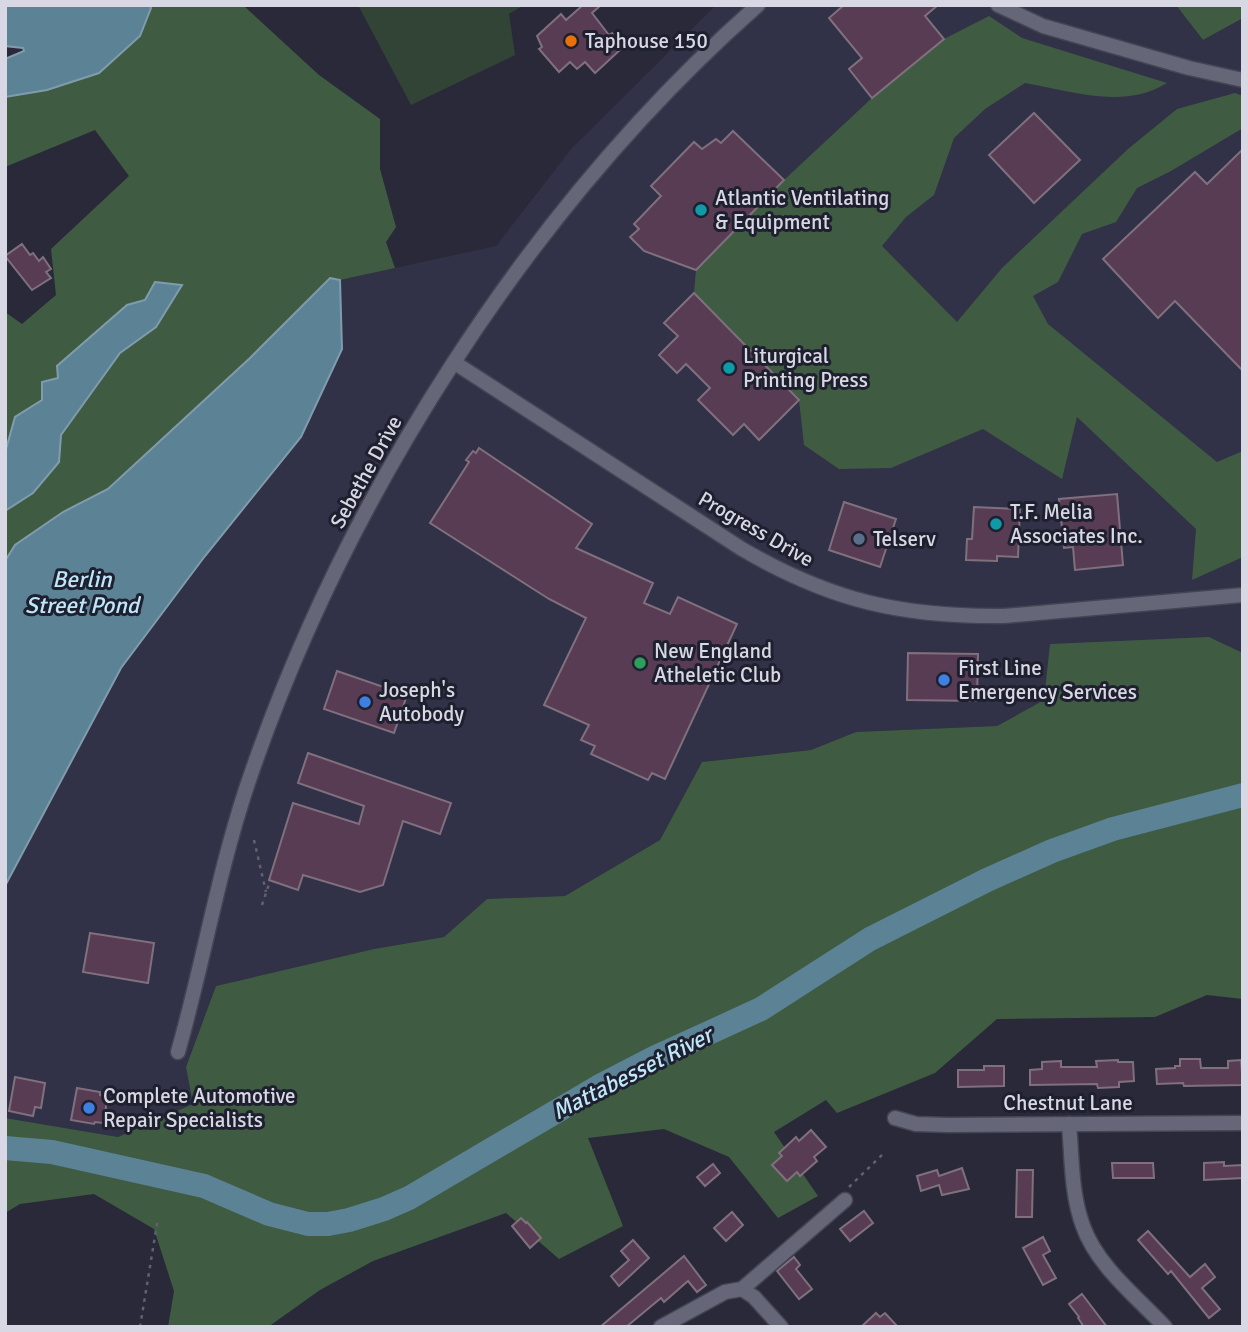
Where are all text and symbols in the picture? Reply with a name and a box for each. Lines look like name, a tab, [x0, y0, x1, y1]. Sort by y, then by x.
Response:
place label: Taphouse 150	[585, 28, 708, 54]
marker: Taphouse 150	[563, 33, 579, 49]
place label: Atlantic Ventilating & Equipment	[715, 185, 889, 235]
marker: Atlantic Ventilating & Equipment	[693, 202, 709, 218]
place label: Liturgical Printing Press	[743, 343, 868, 393]
marker: Liturgical Printing Press	[721, 360, 737, 376]
street label: Sebethe Drive	[324, 411, 408, 533]
street label: Progress Drive	[694, 486, 818, 572]
place label: T.F. Melia Associates Inc.	[1010, 499, 1143, 549]
marker: T.F. Melia Associates Inc.	[988, 516, 1004, 532]
place label: Telserv	[873, 526, 936, 552]
marker: Telserv	[851, 531, 867, 547]
water label: Berlin Street Pond	[25, 565, 142, 620]
place label: New England Atheletic Club	[654, 638, 781, 688]
marker: New England Atheletic Club	[632, 655, 648, 671]
place label: First Line Emergency Services	[958, 655, 1137, 705]
marker: First Line Emergency Services	[936, 672, 952, 688]
place label: Joseph's Autobody	[379, 677, 464, 727]
marker: Joseph's Autobody	[357, 694, 373, 710]
water label: Mattabesset River	[547, 1019, 720, 1126]
place label: Complete Automotive Repair Specialists	[103, 1083, 296, 1133]
street label: Chestnut Lane	[1003, 1090, 1133, 1116]
marker: Complete Automotive Repair Specialists	[81, 1100, 97, 1116]

